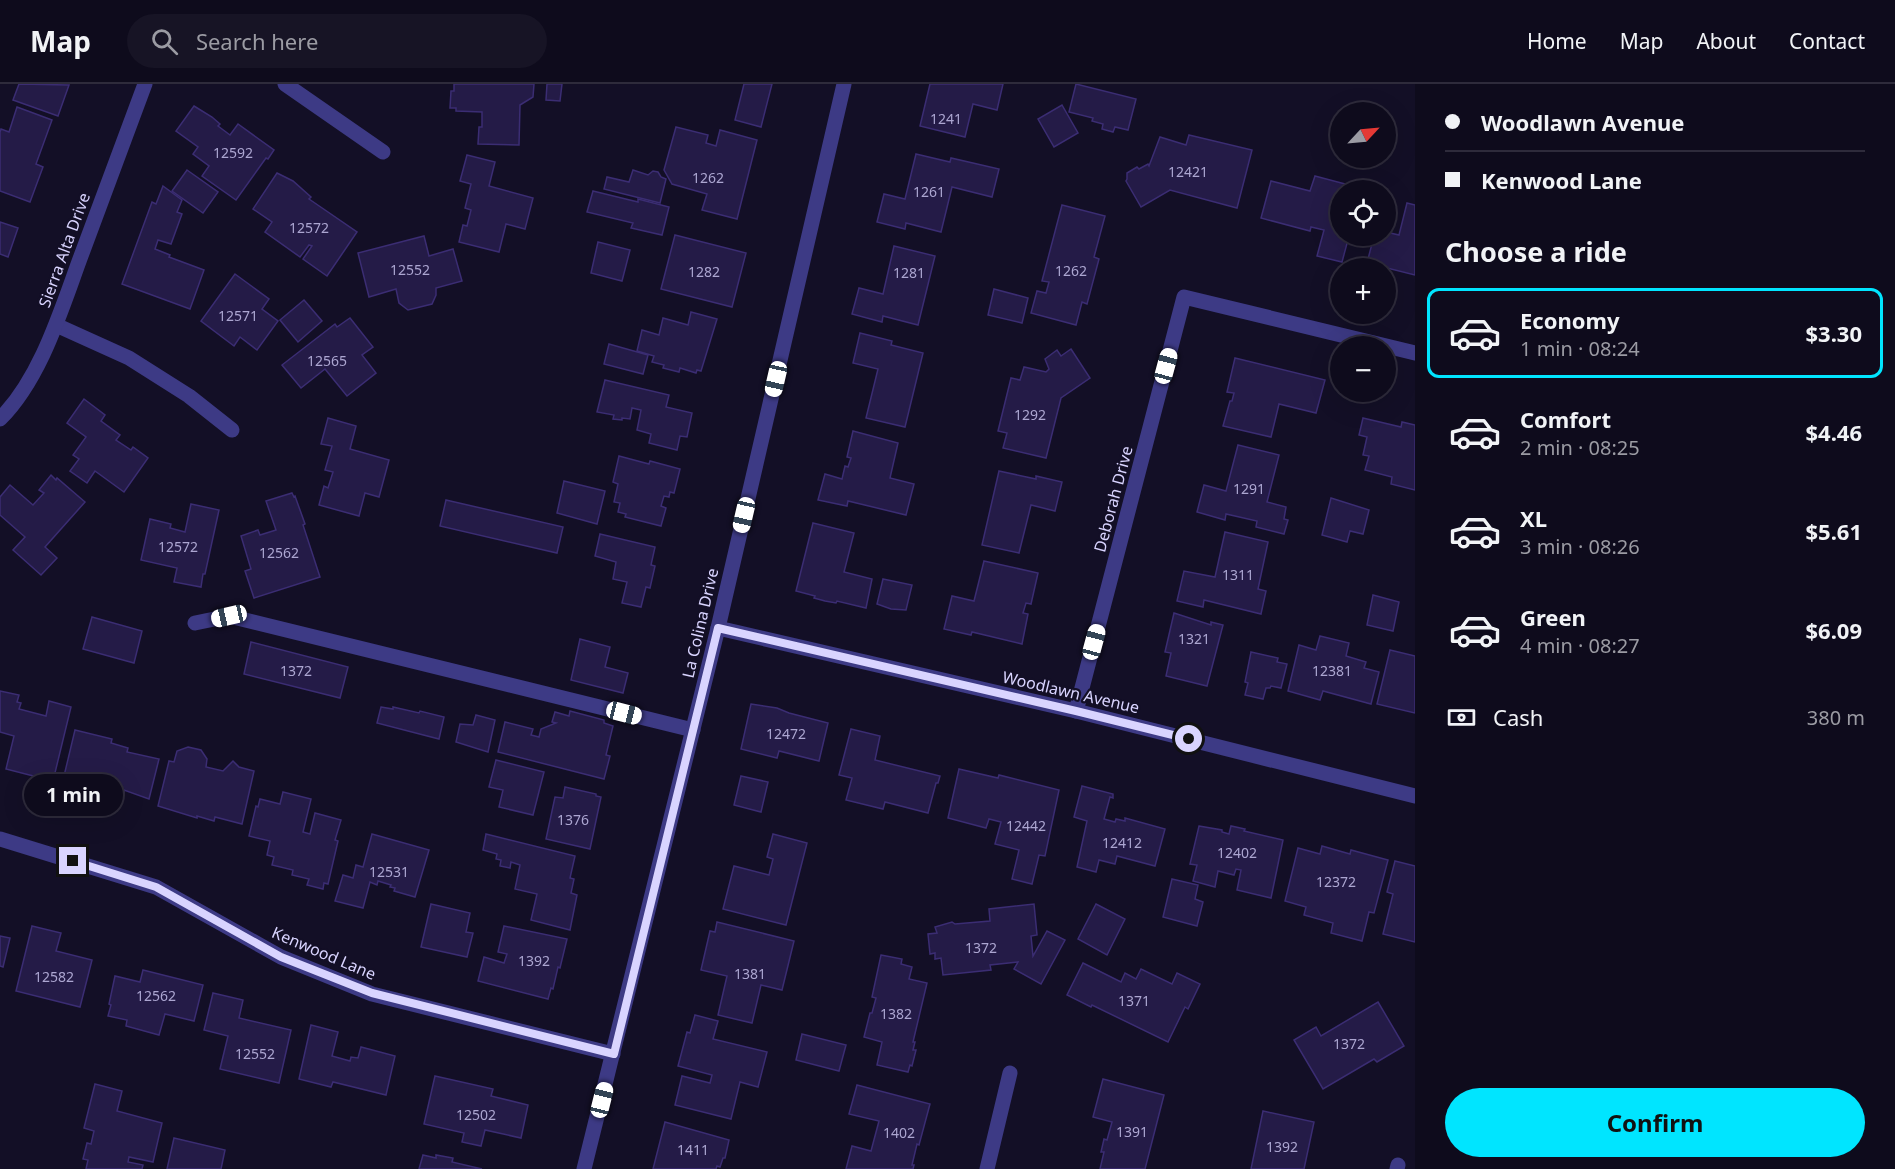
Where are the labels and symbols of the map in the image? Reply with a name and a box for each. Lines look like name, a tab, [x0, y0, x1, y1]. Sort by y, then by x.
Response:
north arrow	[1330, 102, 1396, 168]
house number: 1241	[930, 109, 962, 128]
house number: 12592	[213, 143, 253, 162]
house number: 12421	[1168, 162, 1208, 181]
house number: 1262	[692, 168, 724, 187]
house number: 1261	[913, 182, 945, 201]
street label: Sierra Alta Drive	[33, 189, 95, 311]
house number: 12572	[289, 218, 329, 237]
house number: 12552	[390, 260, 430, 279]
house number: 1262	[1055, 261, 1087, 280]
house number: 1282	[688, 262, 720, 281]
house number: 1281	[893, 263, 925, 282]
house number: 12571	[218, 306, 258, 325]
car	[1153, 346, 1179, 386]
house number: 12565	[307, 351, 347, 370]
car	[763, 359, 789, 399]
house number: 1292	[1014, 405, 1046, 424]
street label: Deborah Drive	[1088, 443, 1138, 555]
house number: 1291	[1233, 479, 1265, 498]
car	[731, 495, 757, 535]
house number: 12572	[158, 537, 198, 556]
house number: 12562	[259, 543, 299, 562]
house number: 1311	[1222, 565, 1254, 584]
street label: La Colina Drive	[677, 566, 723, 680]
car	[209, 603, 249, 629]
car	[1081, 622, 1107, 662]
house number: 1321	[1178, 629, 1210, 648]
house number: 1372	[280, 661, 312, 680]
house number: 12381	[1312, 661, 1352, 680]
street label: Woodlawn Avenue	[1000, 666, 1142, 718]
car	[604, 700, 644, 726]
house number: 12472	[766, 724, 806, 743]
route start	[1175, 725, 1202, 752]
callout: 1 min	[23, 774, 122, 816]
house number: 1376	[557, 810, 589, 829]
house number: 12442	[1006, 816, 1046, 835]
house number: 12412	[1102, 833, 1142, 852]
house number: 12402	[1217, 843, 1257, 862]
route end	[59, 847, 86, 874]
house number: 12531	[369, 862, 409, 881]
house number: 12372	[1316, 872, 1356, 891]
street label: Kenwood Lane	[269, 921, 379, 985]
house number: 1372	[965, 938, 997, 957]
house number: 1392	[518, 951, 550, 970]
house number: 1381	[734, 964, 766, 983]
house number: 12582	[34, 967, 74, 986]
house number: 12562	[136, 986, 176, 1005]
house number: 1371	[1118, 991, 1150, 1010]
house number: 1382	[880, 1004, 912, 1023]
house number: 1372	[1333, 1034, 1365, 1053]
house number: 12552	[235, 1044, 275, 1063]
car	[589, 1080, 615, 1120]
house number: 12502	[456, 1105, 496, 1124]
house number: 1391	[1116, 1122, 1148, 1141]
house number: 1402	[883, 1123, 915, 1142]
house number: 1392	[1266, 1137, 1298, 1156]
house number: 1411	[677, 1140, 709, 1159]

